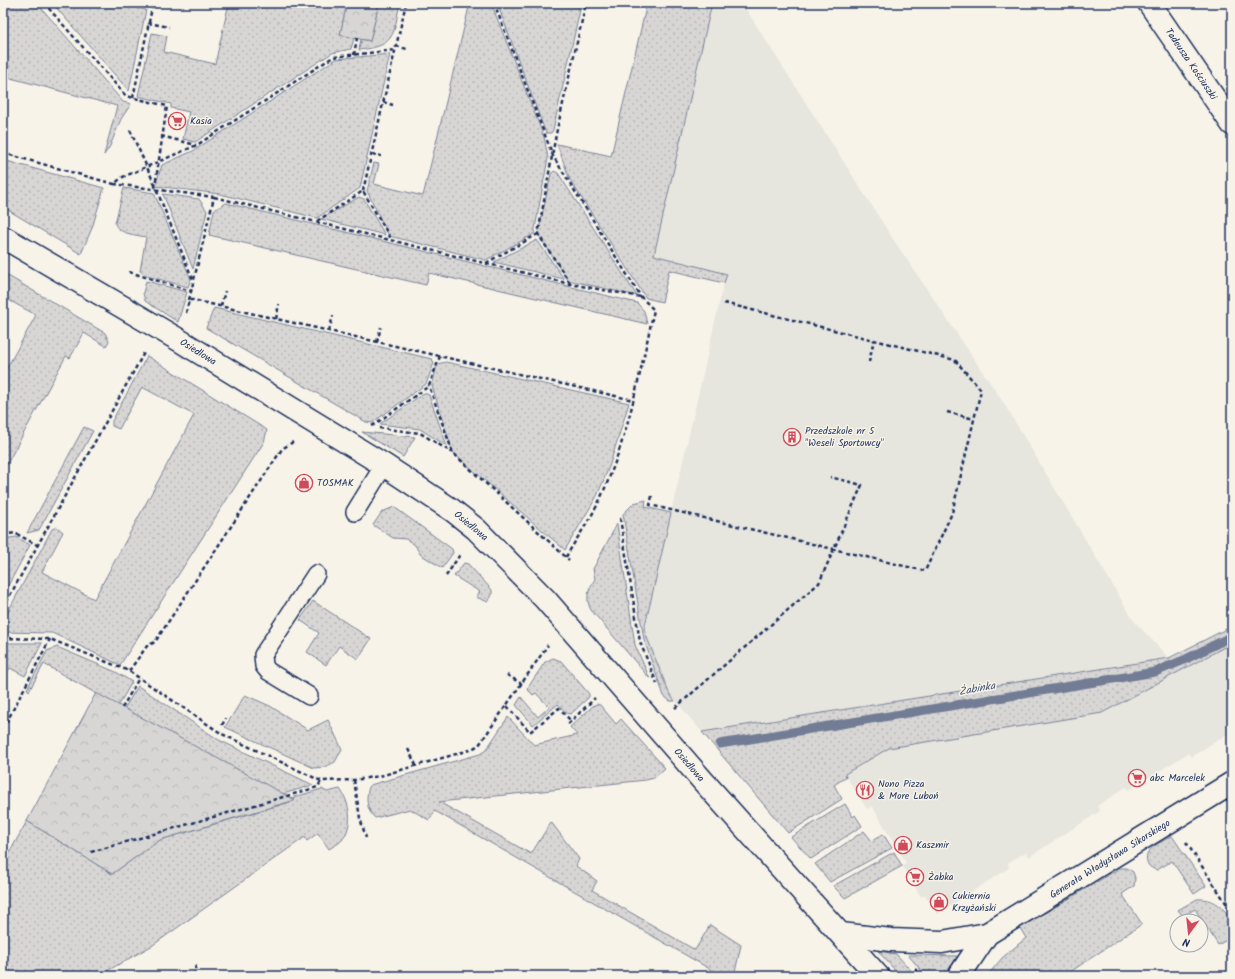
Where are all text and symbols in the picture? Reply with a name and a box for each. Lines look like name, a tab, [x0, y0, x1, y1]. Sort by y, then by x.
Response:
street label: Tadeusza Kościuszki	[1161, 25, 1221, 104]
supermarket icon: Kasia	[167, 111, 187, 131]
place label: Kasia	[190, 113, 212, 129]
street label: Osiedlowa	[177, 334, 220, 370]
place label: Przedszkole nr 5 "Weseli Sportowcy"	[805, 423, 884, 451]
building icon: Przedszkole nr 5 "Weseli Sportowcy"	[782, 427, 802, 447]
shop icon: TOSMAK	[294, 473, 314, 493]
place label: TOSMAK	[317, 475, 354, 491]
street label: Osiedlowa	[450, 507, 492, 545]
water label: Żabinka	[957, 677, 997, 701]
street label: Osiedlowa	[670, 744, 709, 786]
supermarket icon: abc Marcelek	[1127, 768, 1147, 788]
place label: abc Marcelek	[1150, 770, 1205, 786]
place label: Nono Pizza & More Luboń	[878, 776, 939, 804]
restaurant icon: Nono Pizza & More Luboń	[855, 780, 875, 800]
street label: Generała Władysława Sikorskiego	[1046, 815, 1174, 903]
shop icon: Kaszmir	[893, 835, 913, 855]
place label: Kaszmir	[916, 837, 950, 853]
supermarket icon: Żabka	[905, 867, 925, 887]
place label: Żabka	[928, 869, 954, 885]
place label: Cukiernia Krzyżański	[952, 888, 997, 916]
shop icon: Cukiernia Krzyżański	[929, 892, 949, 912]
north arrow	[1169, 913, 1209, 953]
text: N	[1181, 932, 1192, 951]

